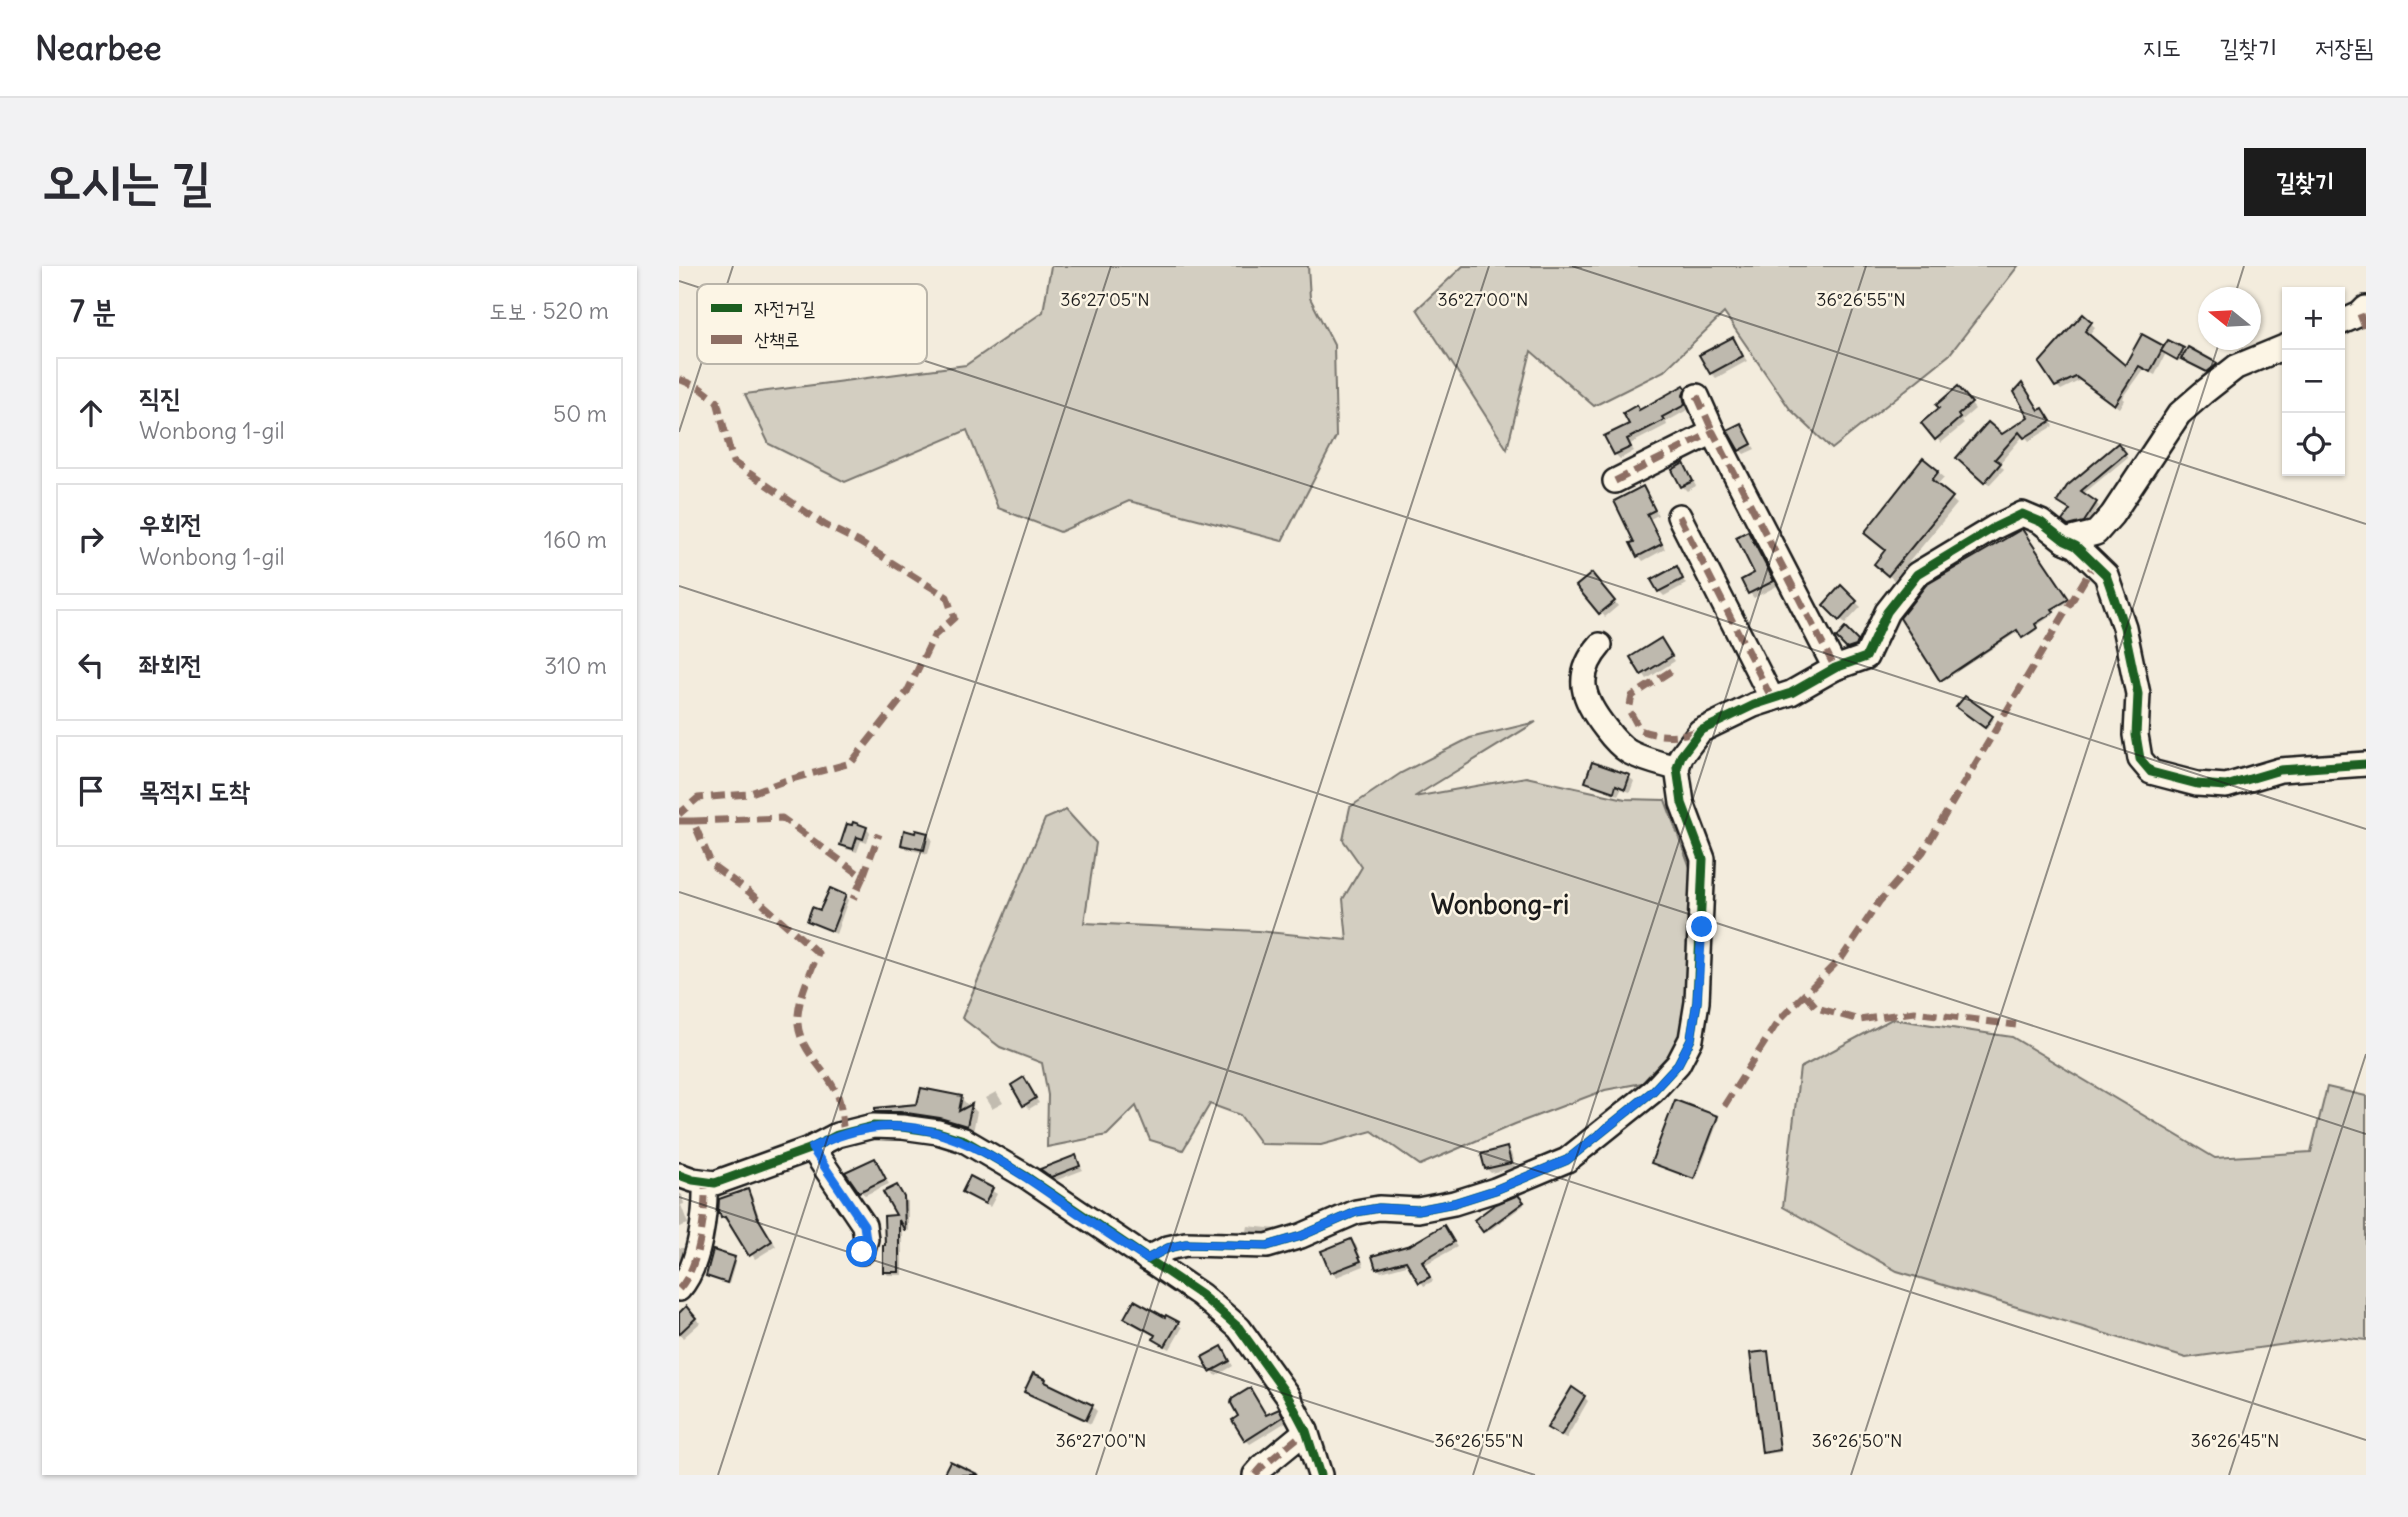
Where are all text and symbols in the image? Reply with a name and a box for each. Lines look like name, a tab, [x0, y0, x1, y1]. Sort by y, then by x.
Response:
text: Nearbee	[35, 27, 161, 69]
text: 지도	[2143, 32, 2181, 62]
text: 길찾기	[2219, 32, 2277, 62]
text: 저장됨	[2315, 32, 2373, 62]
button: 길찾기	[2244, 148, 2366, 216]
text: 오시는 길	[42, 150, 211, 211]
legend	[697, 284, 927, 364]
north arrow	[2198, 287, 2261, 350]
map controls	[2282, 287, 2345, 476]
button: +	[2282, 287, 2345, 350]
text: 36°27'05"N	[1060, 288, 1150, 311]
text: 36°27'00"N	[1437, 288, 1529, 311]
text: 36°26'55"N	[1816, 288, 1906, 311]
text: 7 분	[70, 292, 116, 330]
text: 도보 · 520 m	[489, 296, 609, 325]
text: 자전거길	[754, 296, 815, 320]
text: 산책로	[754, 327, 800, 351]
button: −	[2282, 350, 2345, 413]
text: 직진	[139, 381, 181, 414]
icon: ahead	[72, 394, 110, 432]
text: 50 m	[553, 399, 607, 428]
button: locate	[2282, 413, 2345, 476]
text: Wonbong 1-gil	[139, 416, 285, 445]
text: 우회전	[139, 507, 202, 540]
icon: right	[72, 520, 110, 558]
text: 160 m	[544, 525, 607, 554]
text: Wonbong 1-gil	[139, 542, 285, 571]
icon: left	[72, 646, 110, 684]
text: 좌회전	[139, 648, 202, 681]
text: 310 m	[544, 651, 607, 680]
icon: arrive	[72, 772, 110, 810]
text: 목적지 도착	[139, 774, 250, 807]
district label: Wonbong-ri	[1431, 888, 1569, 921]
route end	[1686, 911, 1717, 942]
route start	[846, 1236, 877, 1267]
text: 36°27'00"N	[1055, 1429, 1147, 1452]
text: 36°26'55"N	[1434, 1429, 1524, 1452]
text: 36°26'50"N	[1811, 1429, 1903, 1452]
text: 36°26'45"N	[2190, 1429, 2280, 1452]

